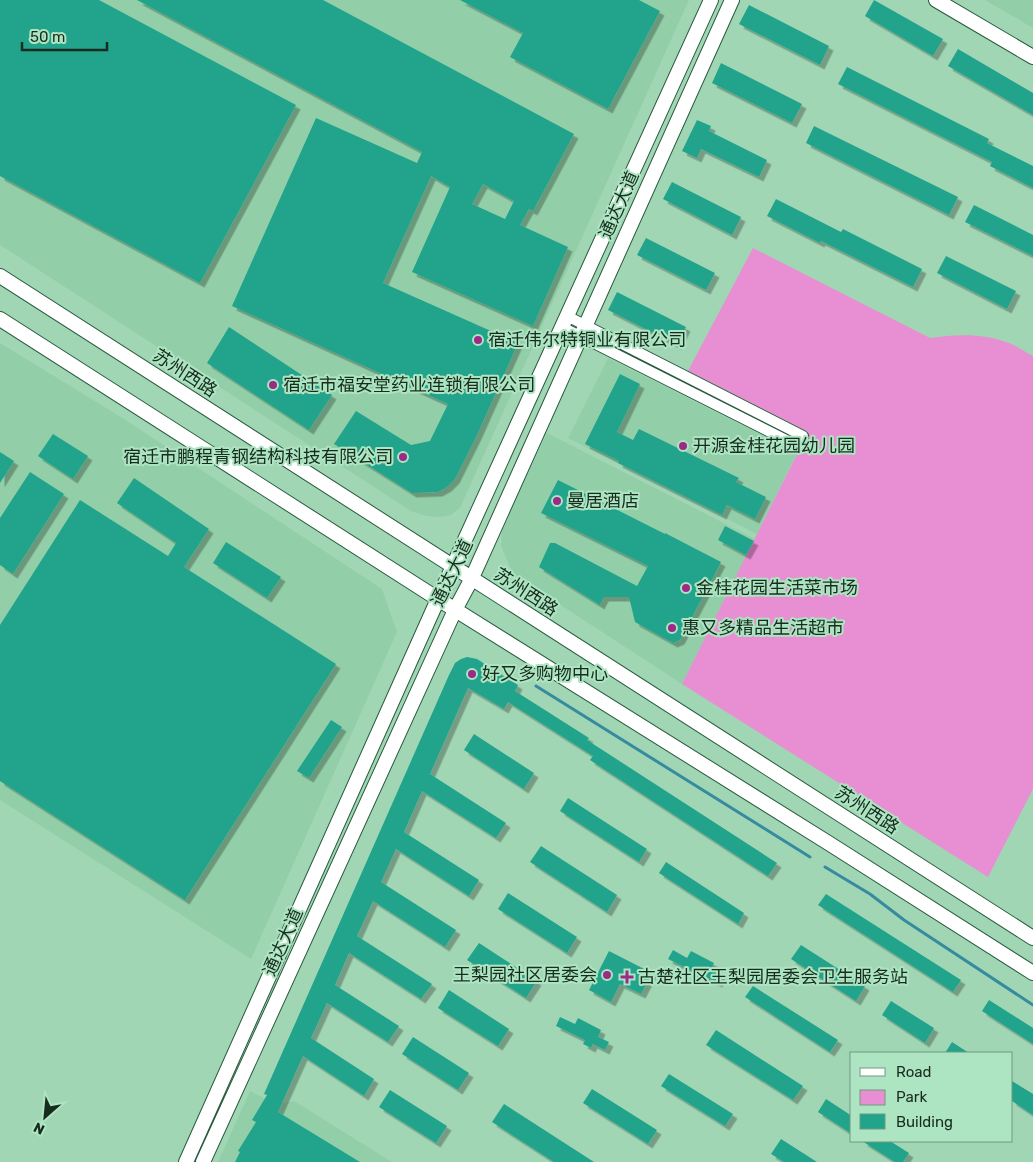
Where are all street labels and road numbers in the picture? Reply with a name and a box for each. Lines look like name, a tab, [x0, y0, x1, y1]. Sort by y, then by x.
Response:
street label: 通达大道	[594, 168, 644, 242]
street label: 苏州西路	[149, 344, 221, 402]
street label: 通达大道	[426, 536, 478, 610]
street label: 苏州西路	[490, 563, 562, 621]
street label: 苏州西路	[831, 781, 903, 839]
street label: 通达大道	[258, 905, 308, 979]

